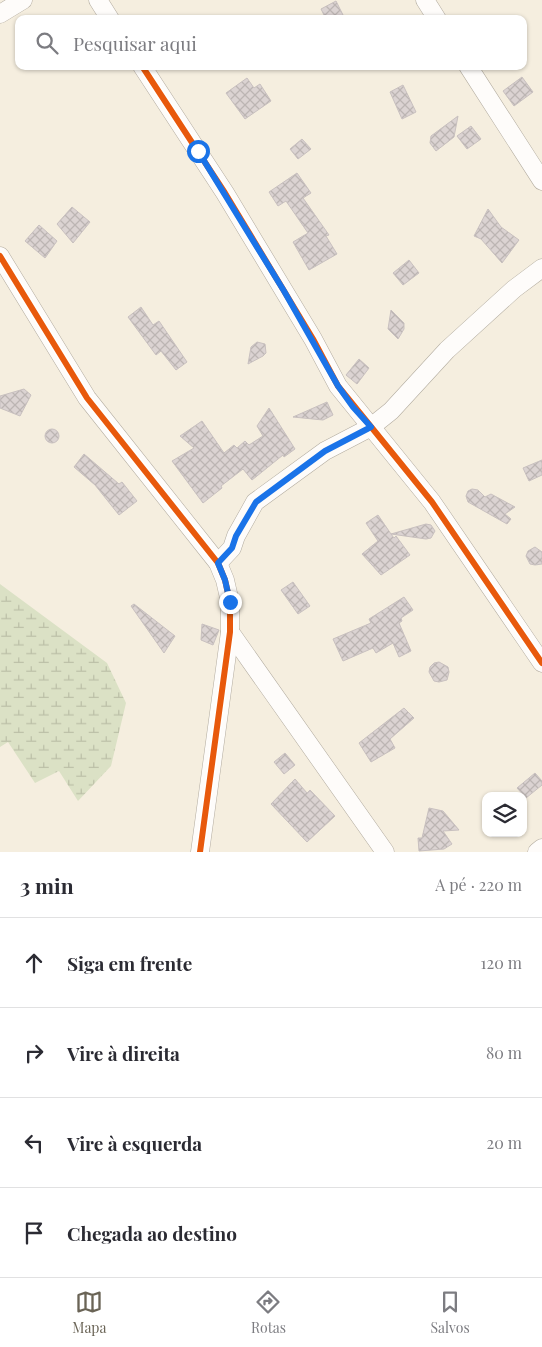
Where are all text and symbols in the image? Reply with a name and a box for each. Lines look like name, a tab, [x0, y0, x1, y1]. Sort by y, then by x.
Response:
search box	[15, 15, 527, 70]
icon: search	[33, 29, 61, 57]
text: Pesquisar aqui	[73, 30, 197, 56]
route start	[187, 140, 210, 163]
route end	[219, 591, 242, 614]
map controls	[482, 792, 527, 837]
button: layers	[482, 792, 527, 837]
text: 3 min	[20, 871, 74, 899]
text: A pé · 220 m	[435, 874, 522, 895]
icon: ahead	[20, 949, 48, 977]
text: Siga em frente	[67, 950, 192, 976]
text: 120 m	[481, 952, 522, 973]
icon: right	[20, 1039, 48, 1067]
text: Vire à direita	[67, 1040, 180, 1066]
text: 80 m	[486, 1042, 522, 1063]
icon: left	[20, 1129, 48, 1157]
text: Vire à esquerda	[67, 1130, 202, 1156]
text: 20 m	[487, 1132, 522, 1153]
icon: arrive	[20, 1219, 48, 1247]
text: Chegada ao destino	[67, 1220, 237, 1246]
tab: Mapa	[72, 1288, 106, 1337]
tab: Rotas	[251, 1288, 286, 1337]
tab: Salvos	[431, 1288, 470, 1337]

